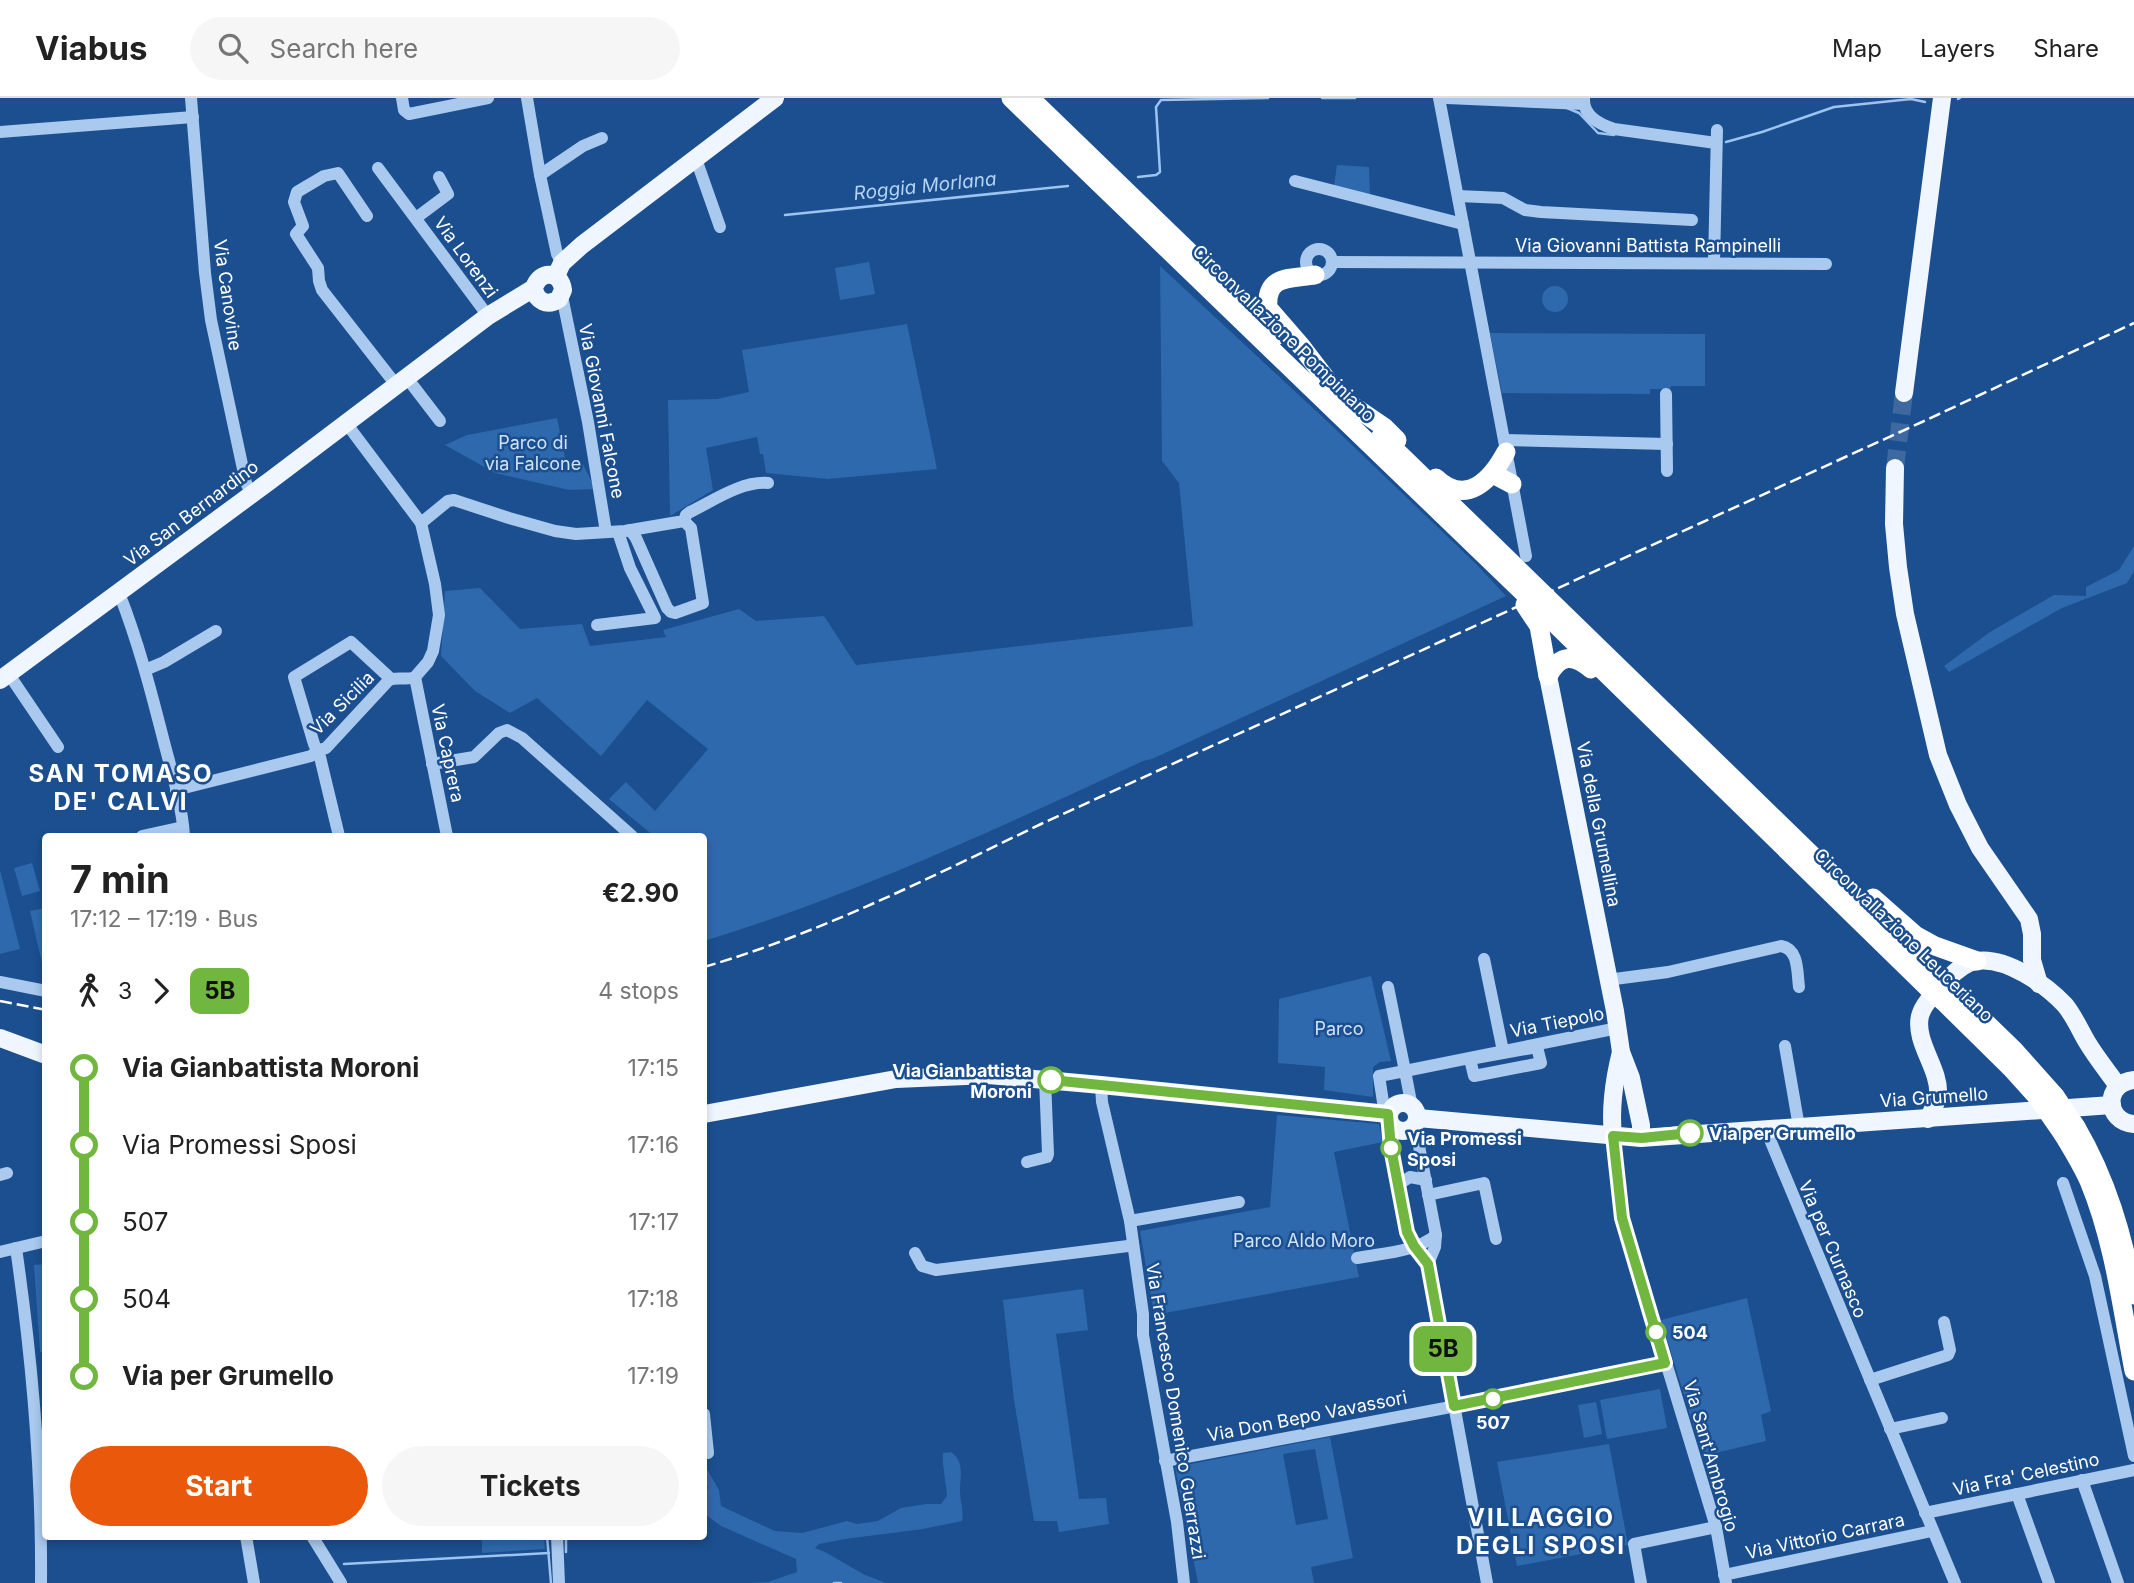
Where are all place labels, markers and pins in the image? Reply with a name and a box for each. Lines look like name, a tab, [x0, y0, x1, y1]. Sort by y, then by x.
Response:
place label: Via Gianbattista Moroni	[892, 1060, 1032, 1102]
marker: Via Gianbattista Moroni	[1038, 1067, 1064, 1093]
marker: Via per Grumello	[1677, 1120, 1703, 1146]
place label: Via per Grumello	[1709, 1123, 1856, 1144]
place label: Via Promessi Sposi	[1407, 1128, 1522, 1170]
marker: Via Promessi Sposi	[1381, 1138, 1401, 1158]
marker: 504	[1646, 1322, 1666, 1342]
place label: 504	[1672, 1322, 1708, 1343]
marker: 507	[1483, 1389, 1503, 1409]
place label: 507	[1476, 1412, 1510, 1433]

